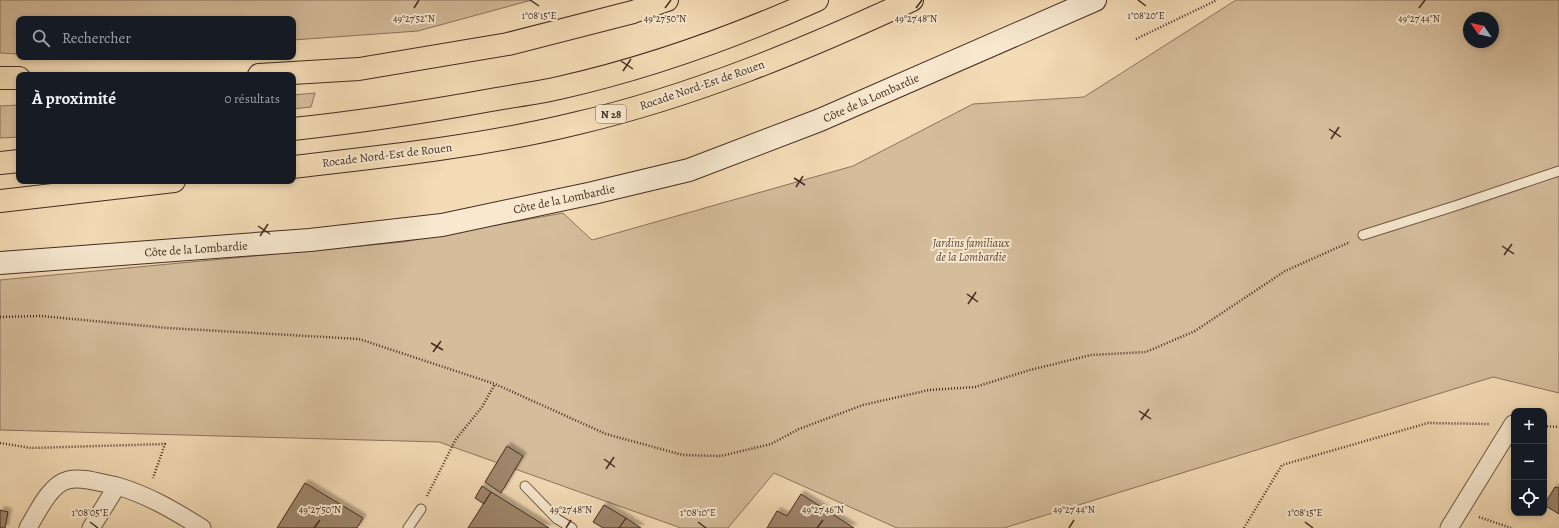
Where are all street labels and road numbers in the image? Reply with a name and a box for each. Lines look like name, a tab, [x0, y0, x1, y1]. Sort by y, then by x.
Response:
street label: Rocade Nord-Est de Rouen	[637, 56, 767, 114]
street label: Côte de la Lombardie	[820, 70, 922, 126]
road number: N 28	[596, 105, 626, 123]
street label: Rocade Nord-Est de Rouen	[321, 139, 453, 171]
street label: Côte de la Lombardie	[512, 180, 616, 218]
street label: Côte de la Lombardie	[144, 237, 248, 261]

